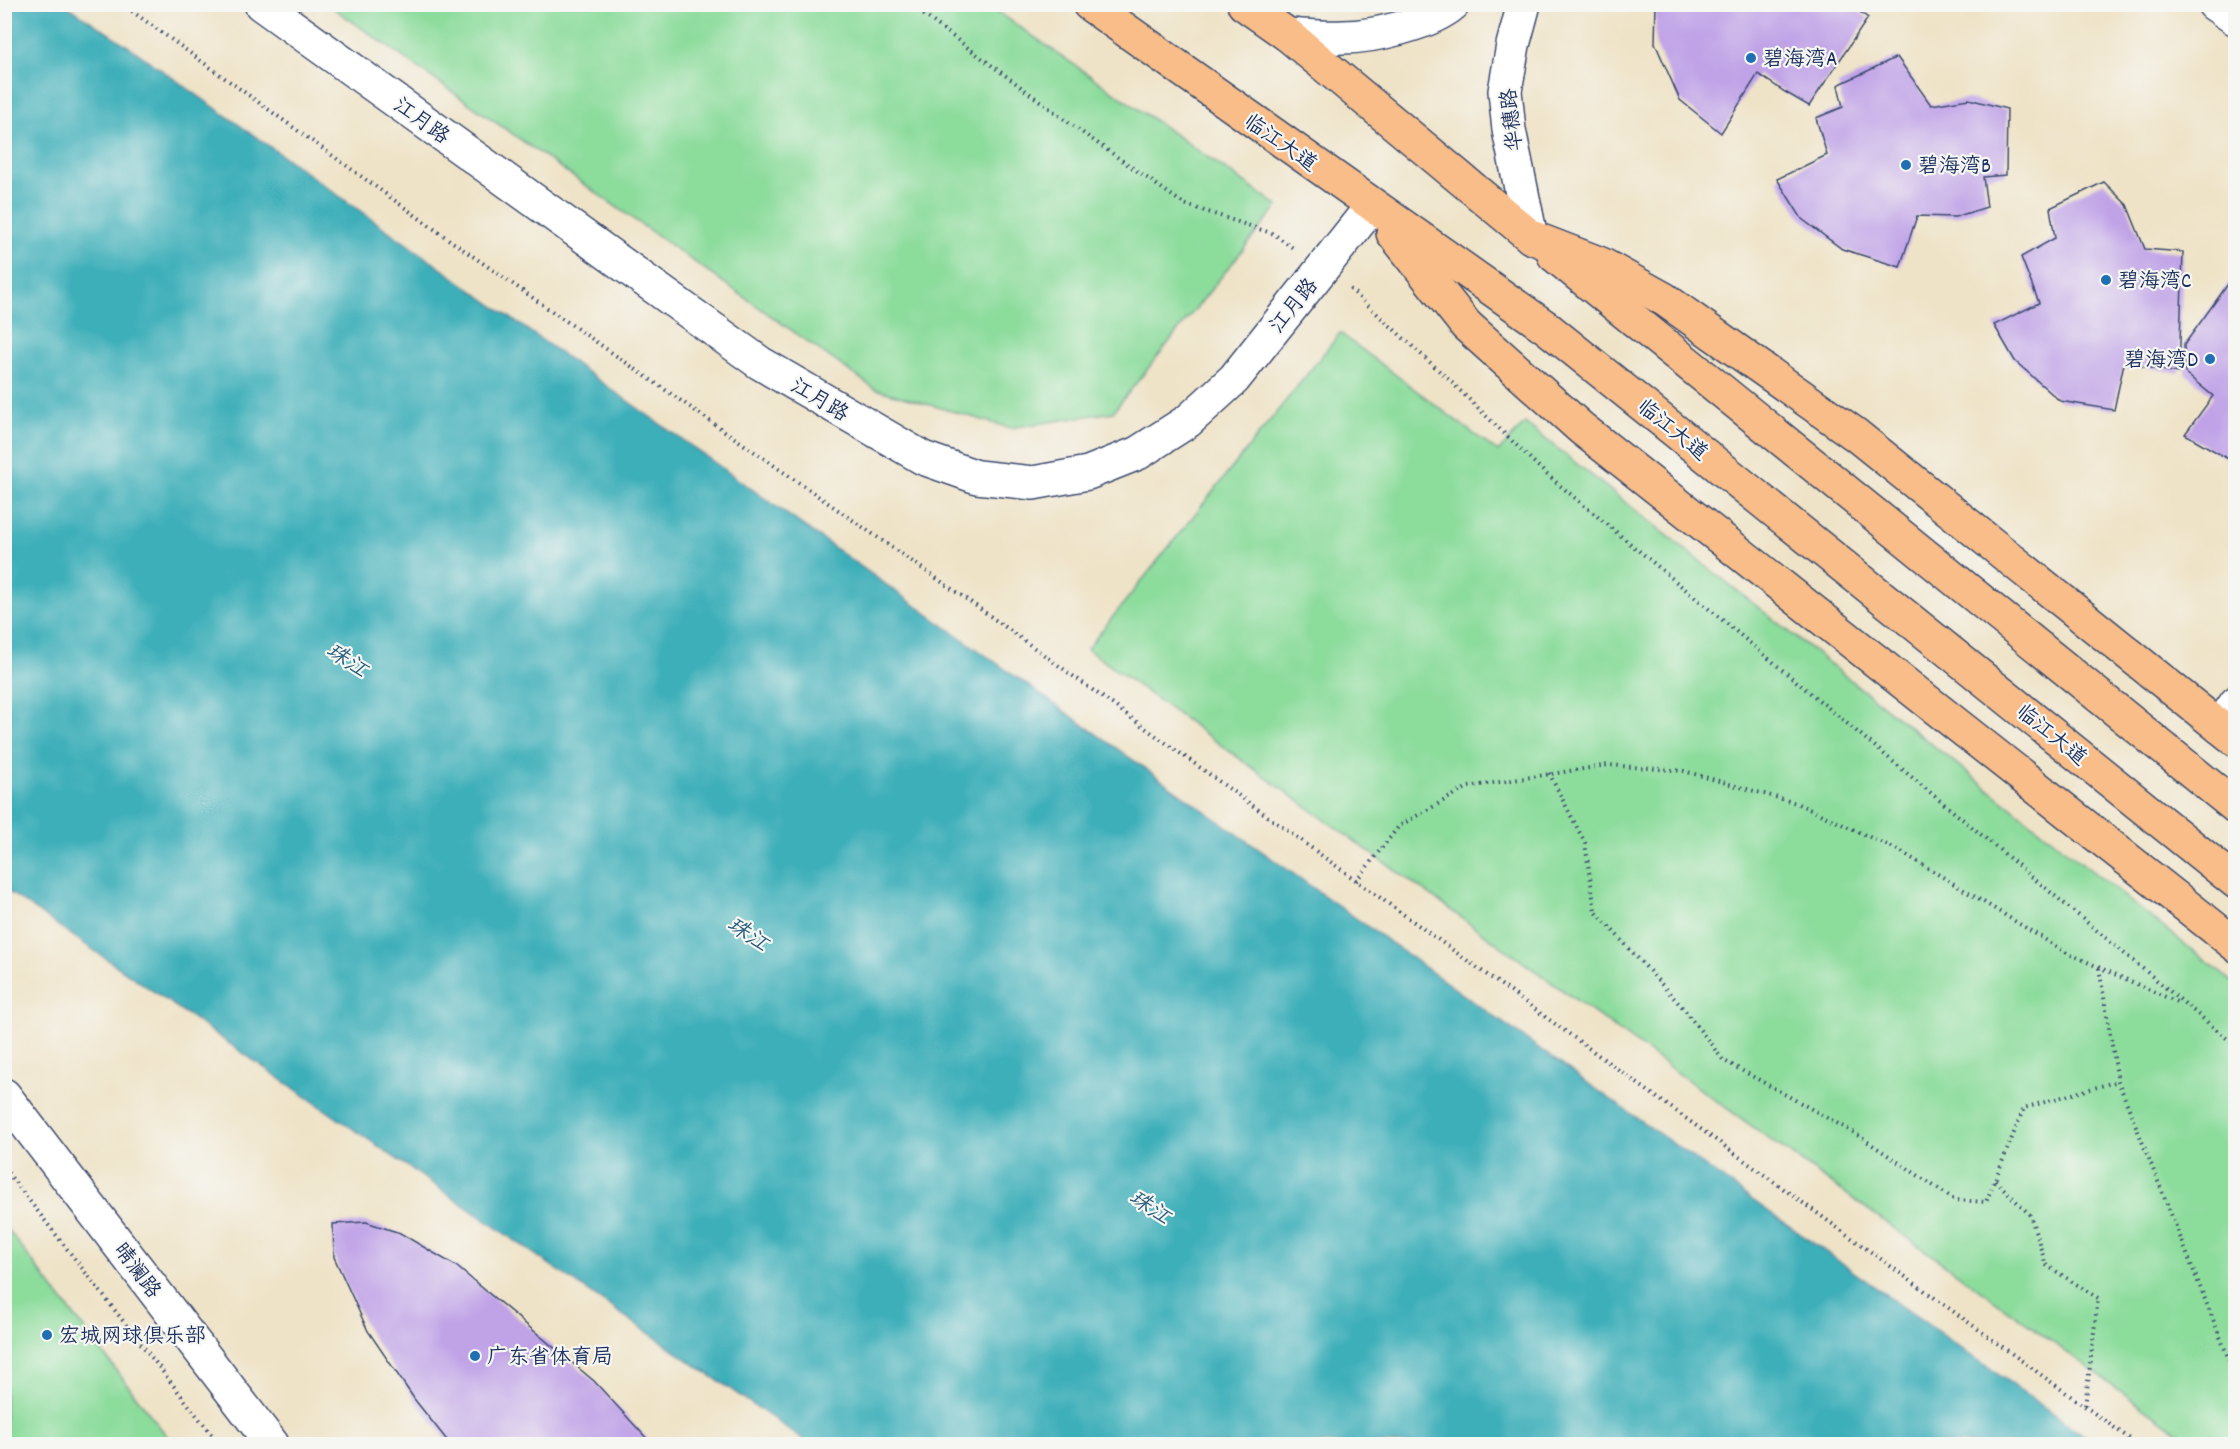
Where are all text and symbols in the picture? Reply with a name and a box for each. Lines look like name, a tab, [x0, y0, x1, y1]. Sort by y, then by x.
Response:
place label: 碧海湾A	[1763, 46, 1837, 76]
marker: 碧海湾A	[1744, 51, 1758, 65]
street label: 华穗路	[1496, 87, 1532, 153]
street label: 江月路	[386, 92, 455, 153]
street label: 临江大道	[1236, 108, 1322, 181]
place label: 碧海湾B	[1918, 153, 1991, 183]
marker: 碧海湾B	[1899, 158, 1913, 172]
place label: 碧海湾C	[2118, 268, 2191, 298]
street label: 江月路	[1264, 273, 1327, 341]
marker: 碧海湾C	[2099, 273, 2113, 287]
place label: 碧海湾D	[2124, 347, 2198, 377]
marker: 碧海湾D	[2203, 352, 2217, 366]
street label: 江月路	[784, 372, 853, 431]
street label: 临江大道	[1629, 393, 1713, 469]
water label: 珠江	[319, 637, 374, 688]
street label: 临江大道	[2008, 698, 2092, 774]
water label: 珠江	[720, 911, 775, 962]
water label: 珠江	[1122, 1184, 1177, 1235]
street label: 晴澜路	[105, 1238, 167, 1306]
place label: 宏城网球俱乐部	[59, 1323, 206, 1353]
marker: 宏城网球俱乐部	[40, 1328, 54, 1342]
place label: 广东省体育局	[487, 1344, 613, 1374]
marker: 广东省体育局	[468, 1349, 482, 1363]

